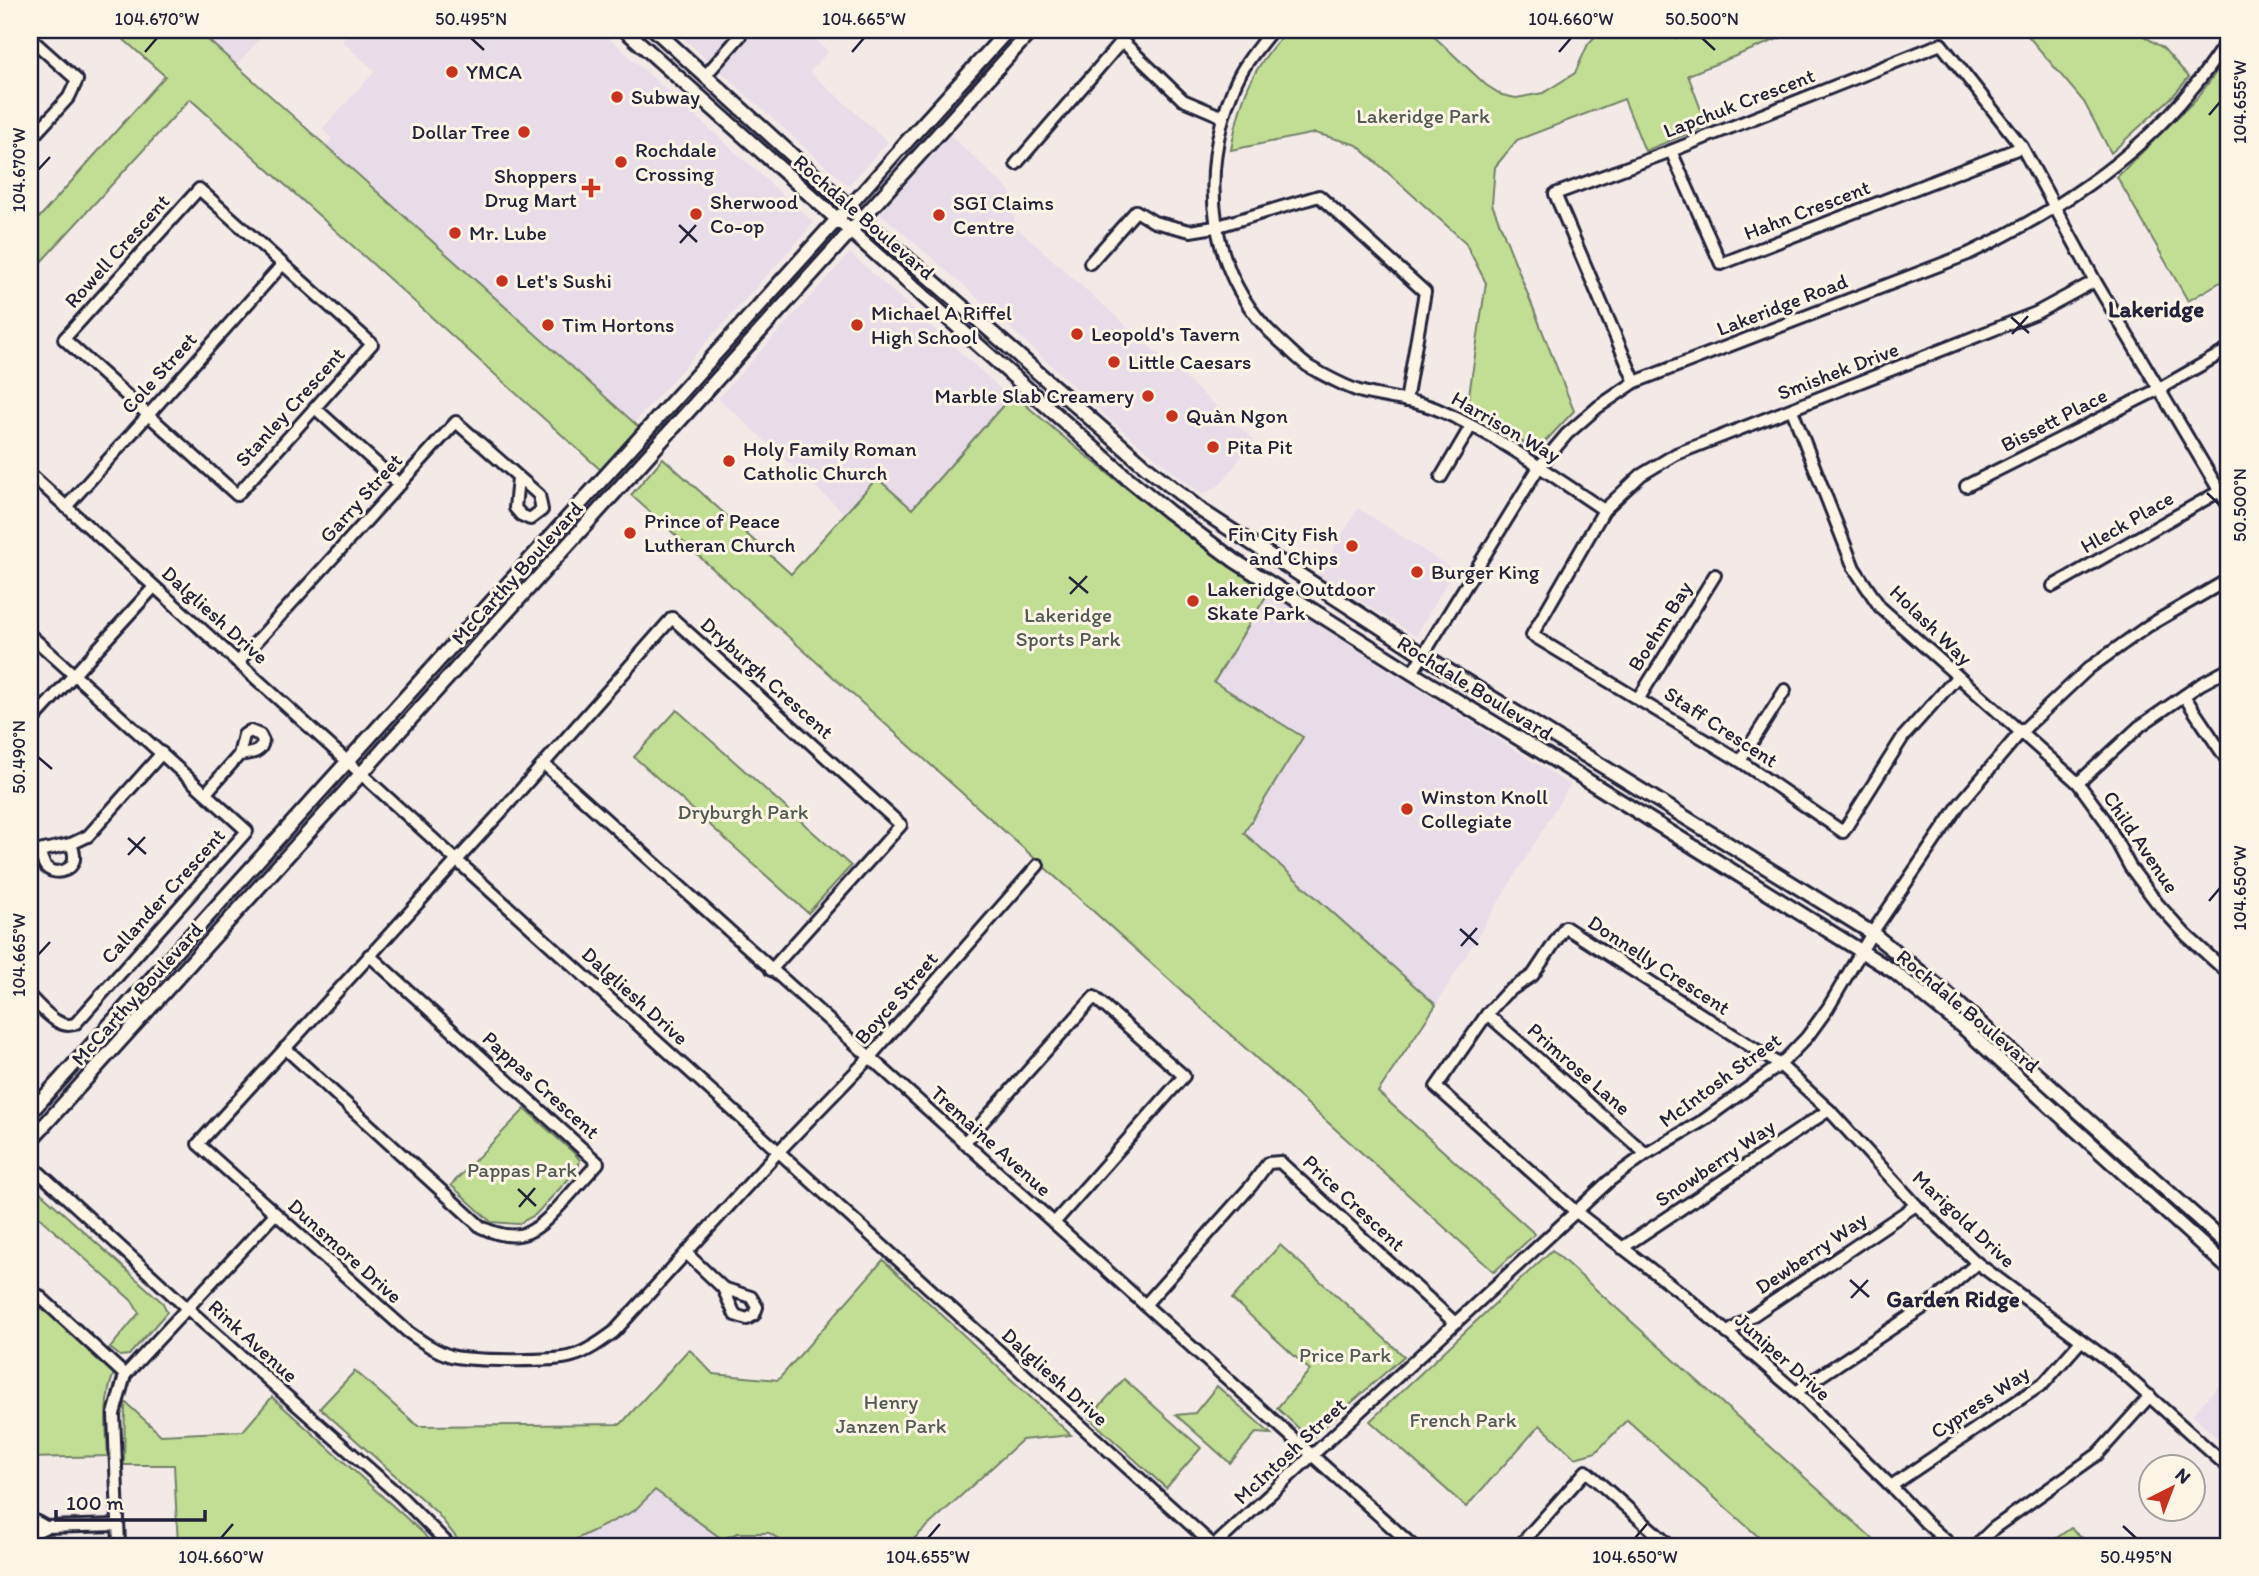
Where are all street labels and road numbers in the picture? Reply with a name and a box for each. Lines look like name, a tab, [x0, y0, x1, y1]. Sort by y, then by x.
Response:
street label: Lapchuk Crescent	[1659, 62, 1818, 143]
street label: Rochdale Boulevard	[789, 149, 940, 285]
street label: Hahn Crescent	[1740, 174, 1874, 245]
street label: Rowell Crescent	[59, 188, 174, 313]
street label: Lakeridge Road	[1713, 268, 1851, 341]
street label: Cole Street	[116, 327, 202, 419]
street label: Smishek Drive	[1774, 336, 1902, 405]
street label: Stanley Crescent	[229, 342, 350, 472]
street label: Bissett Place	[1996, 382, 2111, 457]
street label: Harrison Way	[1447, 385, 1565, 468]
street label: Garry Street	[314, 448, 407, 548]
street label: Hleck Place	[2076, 485, 2178, 558]
street label: McCarthy Boulevard	[446, 495, 588, 649]
street label: Dalgliesh Drive	[157, 560, 274, 669]
street label: Boehm Bay	[1622, 576, 1697, 675]
street label: Holash Way	[1885, 579, 1978, 670]
street label: Dryburgh Crescent	[696, 611, 839, 744]
street label: Rochdale Boulevard	[1393, 630, 1558, 745]
street label: Staff Crescent	[1660, 681, 1783, 773]
street label: Child Avenue	[2098, 786, 2185, 898]
street label: Callander Crescent	[95, 823, 230, 968]
street label: Donnelly Crescent	[1583, 909, 1735, 1020]
street label: McCarthy Boulevard	[66, 916, 208, 1070]
street label: Dalgliesh Drive	[577, 941, 694, 1050]
street label: Rochdale Boulevard	[1892, 944, 2045, 1078]
street label: Boyce Street	[849, 946, 943, 1049]
street label: Primrose Lane	[1523, 1017, 1636, 1120]
street label: Pappas Crescent	[478, 1026, 605, 1144]
street label: McIntosh Street	[1654, 1027, 1786, 1132]
street label: Tremaine Avenue	[926, 1080, 1057, 1201]
street label: Snowberry Way	[1650, 1113, 1780, 1212]
street label: Price Crescent	[1298, 1149, 1411, 1256]
street label: Marigold Drive	[1908, 1165, 2021, 1273]
street label: Dunsmore Drive	[283, 1193, 408, 1308]
street label: Dewberry Way	[1750, 1206, 1871, 1299]
street label: Rink Avenue	[203, 1294, 303, 1387]
street label: Juniper Drive	[1730, 1307, 1836, 1406]
street label: Dalgliesh Drive	[997, 1322, 1114, 1431]
street label: Cypress Way	[1926, 1359, 2034, 1444]
street label: McIntosh Street	[1228, 1392, 1351, 1509]

